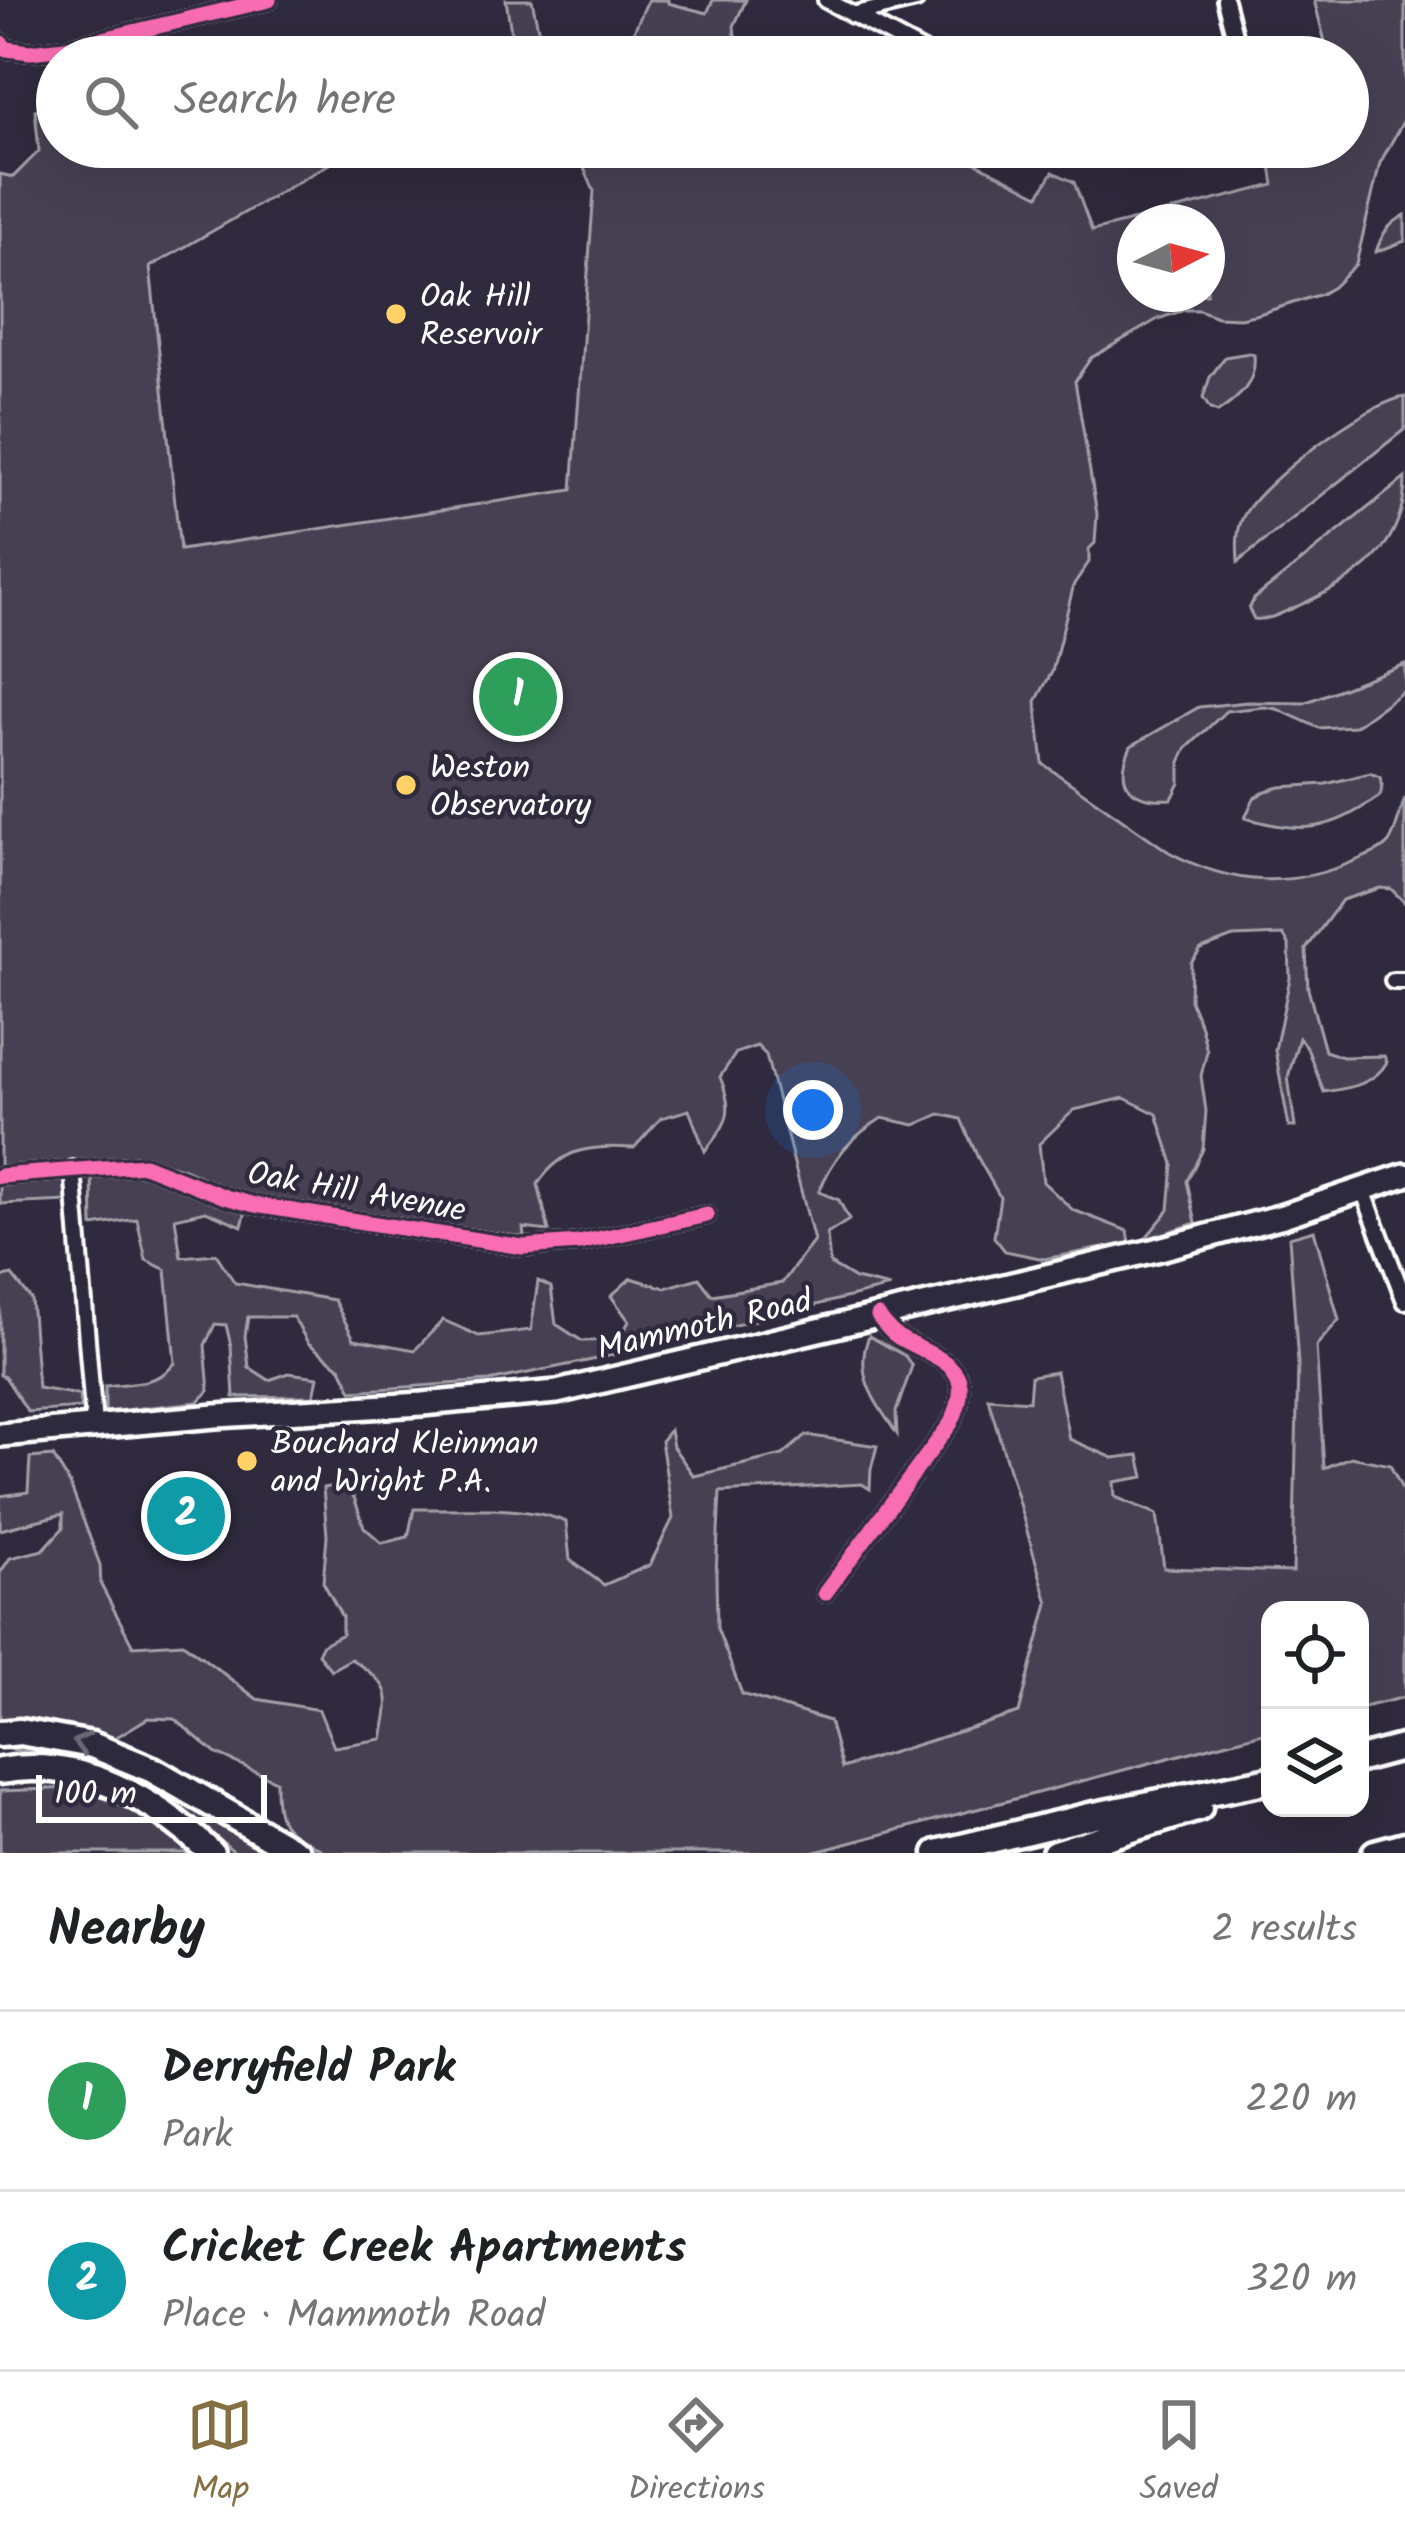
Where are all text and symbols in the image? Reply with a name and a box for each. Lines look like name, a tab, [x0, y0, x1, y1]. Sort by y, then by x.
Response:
search box	[36, 36, 1369, 168]
text: Search here	[174, 66, 396, 138]
icon: search	[78, 69, 144, 135]
north arrow	[1117, 204, 1225, 312]
place label: Oak Hill Reservoir	[420, 272, 544, 363]
marker: Oak Hill Reservoir	[383, 301, 409, 327]
pin: 1	[479, 652, 557, 742]
place label: Weston Observatory	[430, 743, 591, 834]
marker: Weston Observatory	[393, 772, 419, 798]
your location	[783, 1080, 843, 1140]
street label: Oak Hill Avenue	[243, 1148, 470, 1239]
street label: Mammoth Road	[592, 1276, 819, 1377]
place label: Bouchard Kleinman and Wright P.A.	[271, 1419, 539, 1510]
marker: Bouchard Kleinman and Wright P.A.	[234, 1448, 260, 1474]
pin: 2	[147, 1471, 225, 1561]
map controls	[1261, 1601, 1369, 1817]
button: locate	[1261, 1601, 1369, 1709]
button: layers	[1261, 1709, 1369, 1817]
one-way arrow	[72, 1733, 92, 1758]
scale bar	[36, 1769, 267, 1822]
text: 100 m	[54, 1769, 137, 1822]
text: Nearby	[48, 1891, 205, 1972]
text: 2 results	[1212, 1900, 1357, 1962]
text: Derryfield Park	[162, 2034, 455, 2106]
text: 1	[81, 2070, 93, 2132]
text: 220 m	[1245, 2070, 1357, 2132]
text: Park	[162, 2106, 233, 2168]
text: Cricket Creek Apartments	[162, 2214, 686, 2286]
text: 2	[76, 2250, 98, 2312]
text: 320 m	[1246, 2250, 1357, 2312]
text: Place · Mammoth Road	[162, 2286, 545, 2348]
tab: Map	[187, 2392, 253, 2517]
tab: Directions	[628, 2392, 765, 2517]
tab: Saved	[1139, 2392, 1218, 2517]

